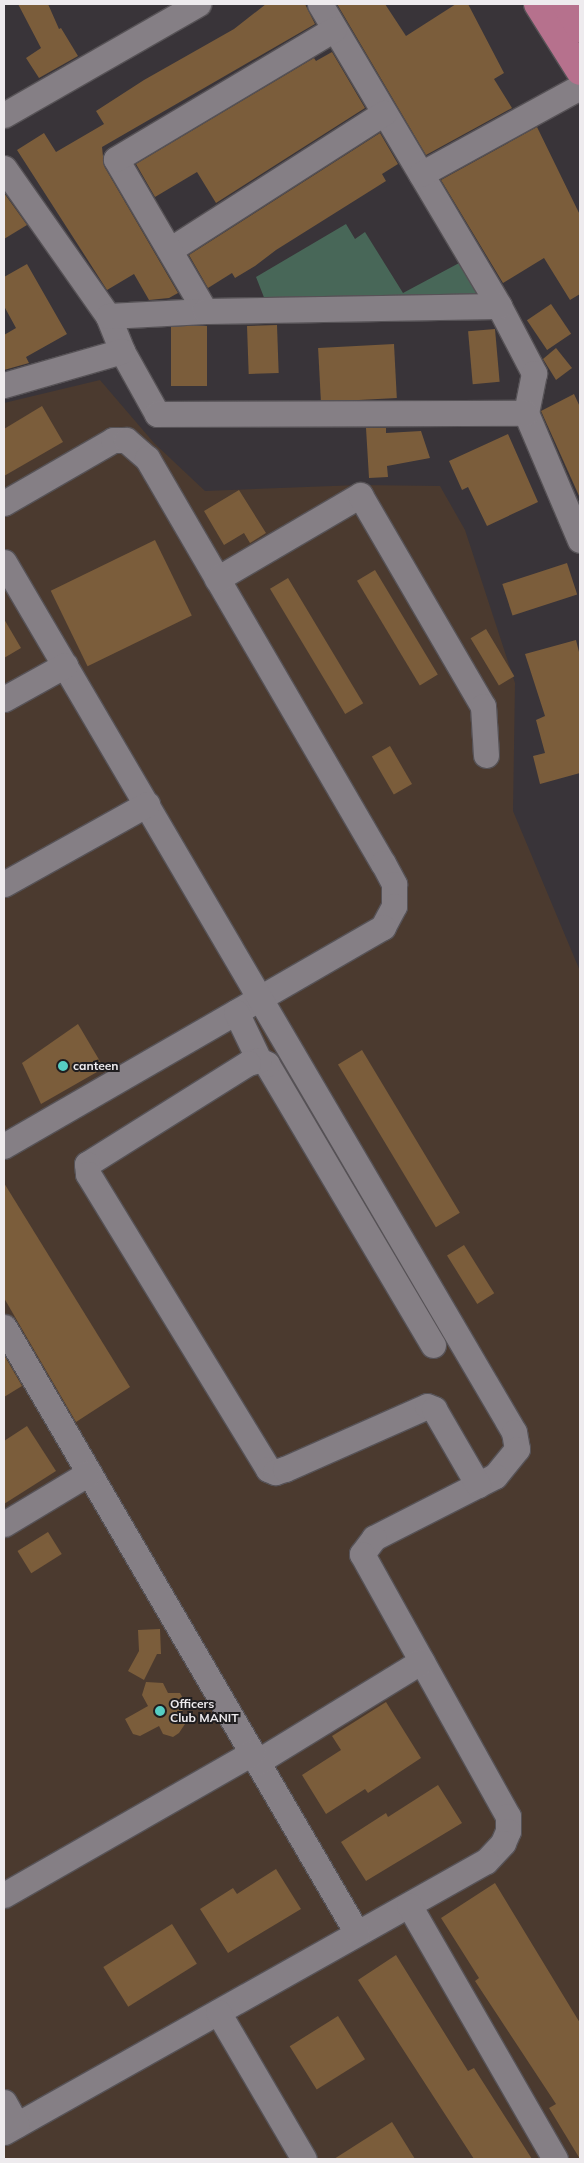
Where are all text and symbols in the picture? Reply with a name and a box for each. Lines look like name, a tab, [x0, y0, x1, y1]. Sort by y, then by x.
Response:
place label: canteen	[73, 1059, 119, 1073]
marker: canteen	[57, 1060, 69, 1072]
place label: Officers Club MANIT	[170, 1697, 239, 1725]
marker: Officers Club MANIT	[154, 1705, 166, 1717]

